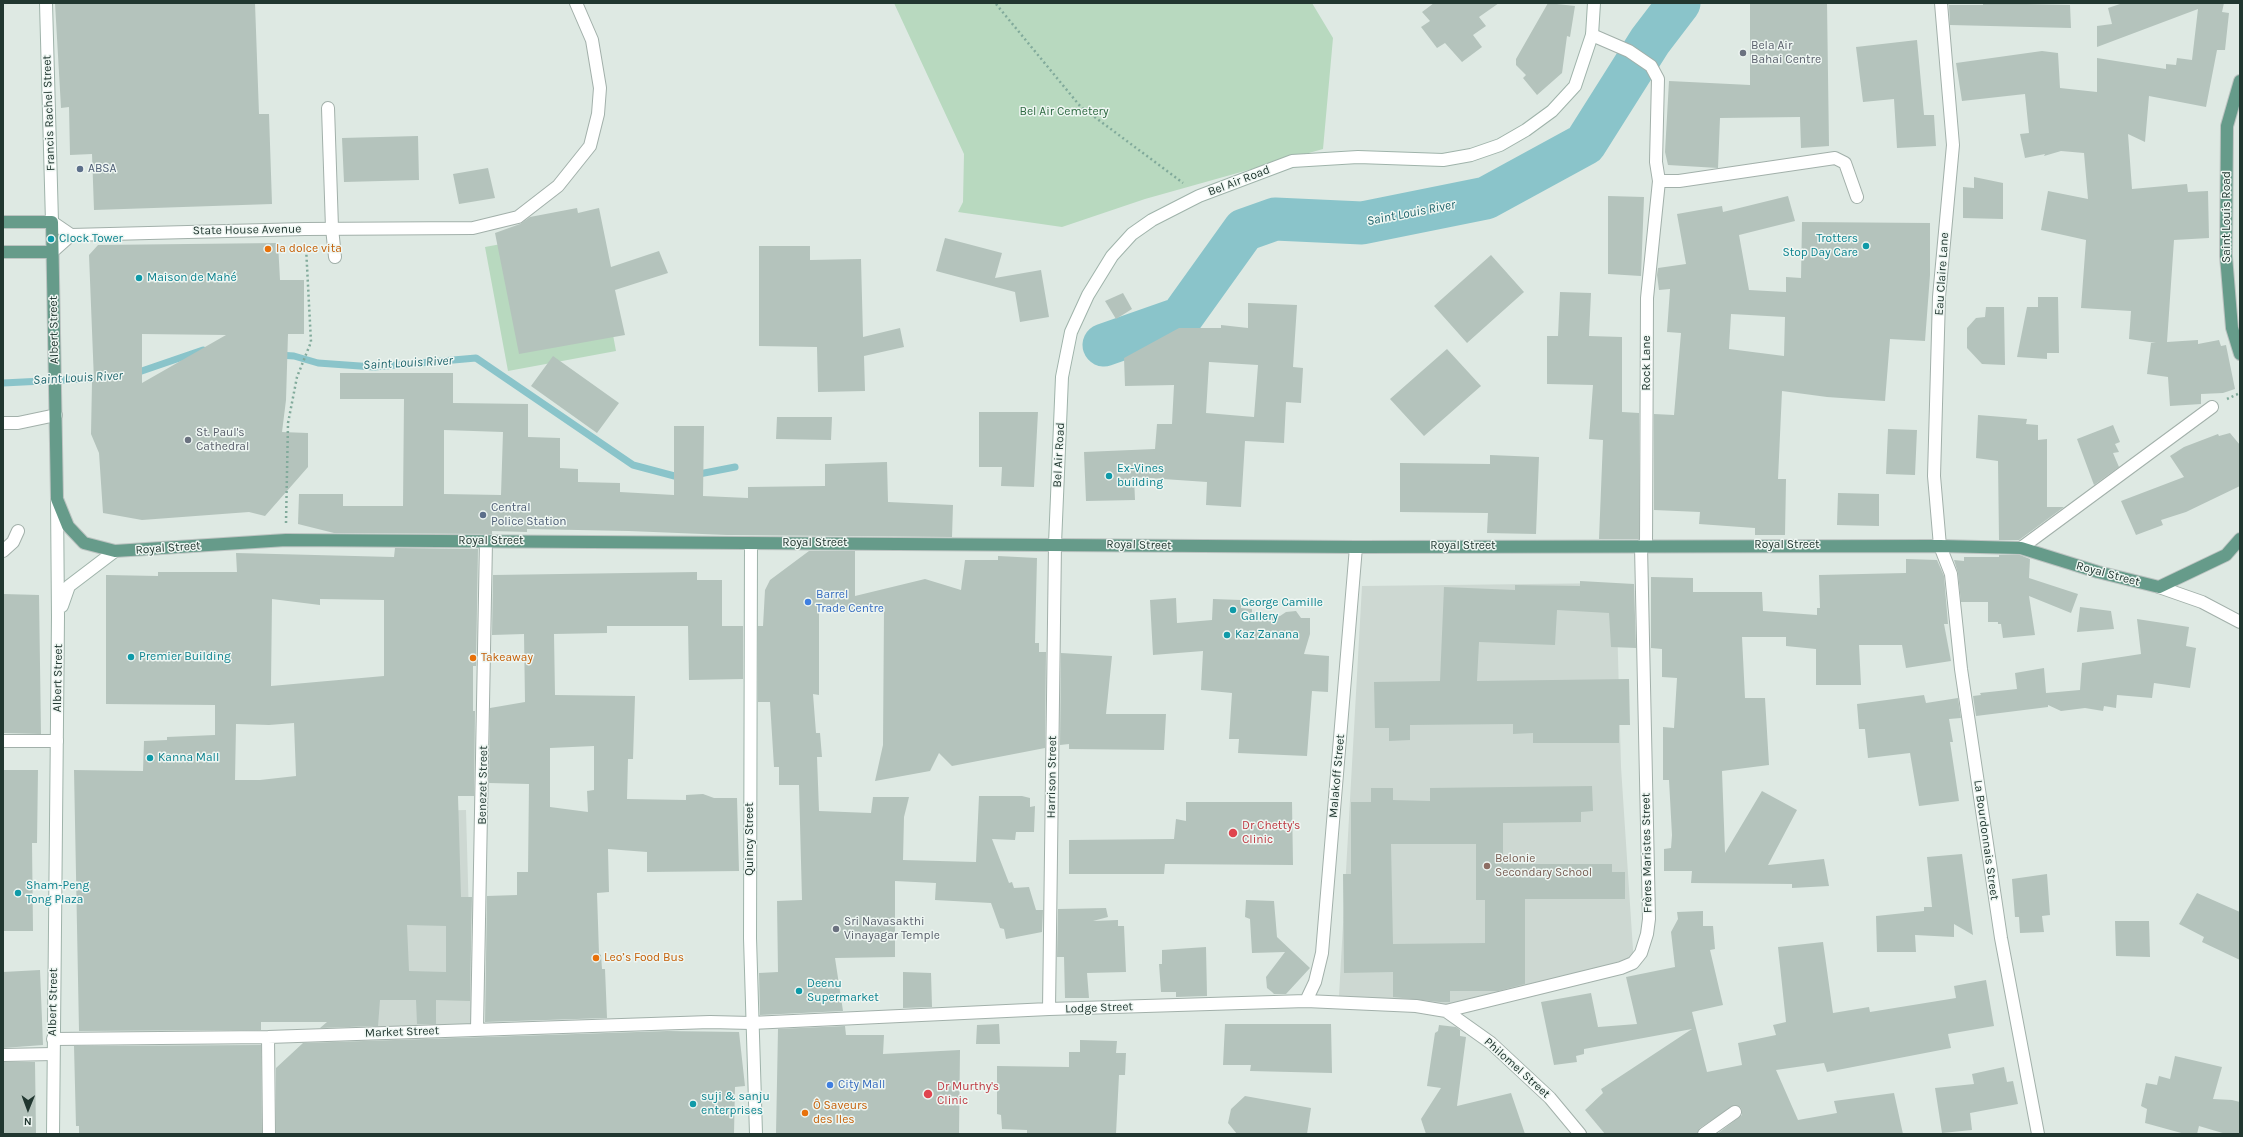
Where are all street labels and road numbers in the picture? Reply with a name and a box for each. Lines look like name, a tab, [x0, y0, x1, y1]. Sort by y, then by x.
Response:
street label: Francis Rachel Street	[40, 55, 58, 171]
street label: Bel Air Road	[1206, 163, 1272, 199]
street label: Saint Louis Road	[2220, 171, 2234, 263]
street label: State House Avenue	[193, 222, 301, 238]
street label: Eau Claire Lane	[1932, 232, 1952, 316]
street label: Albert Street	[46, 296, 62, 364]
street label: Rock Lane	[1640, 335, 1654, 391]
street label: Bel Air Road	[1050, 422, 1068, 488]
street label: Royal Street	[458, 534, 524, 548]
street label: Royal Street	[782, 536, 848, 550]
street label: Royal Street	[1106, 537, 1172, 553]
street label: Royal Street	[1754, 538, 1820, 552]
street label: Royal Street	[135, 539, 201, 557]
street label: Royal Street	[1430, 539, 1496, 553]
street label: Royal Street	[2075, 559, 2141, 589]
street label: Albert Street	[50, 644, 66, 712]
street label: Malakoff Street	[1326, 733, 1348, 819]
street label: Harrison Street	[1044, 735, 1060, 819]
street label: Benezet Street	[475, 745, 491, 825]
street label: La Bourdonnais Street	[1970, 779, 2002, 901]
street label: Frères Maristes Street	[1639, 793, 1655, 913]
street label: Quincy Street	[743, 802, 757, 876]
street label: Albert Street	[45, 968, 61, 1036]
street label: Lodge Street	[1065, 1000, 1133, 1016]
street label: Market Street	[365, 1024, 439, 1040]
street label: Philomel Street	[1481, 1035, 1553, 1101]

